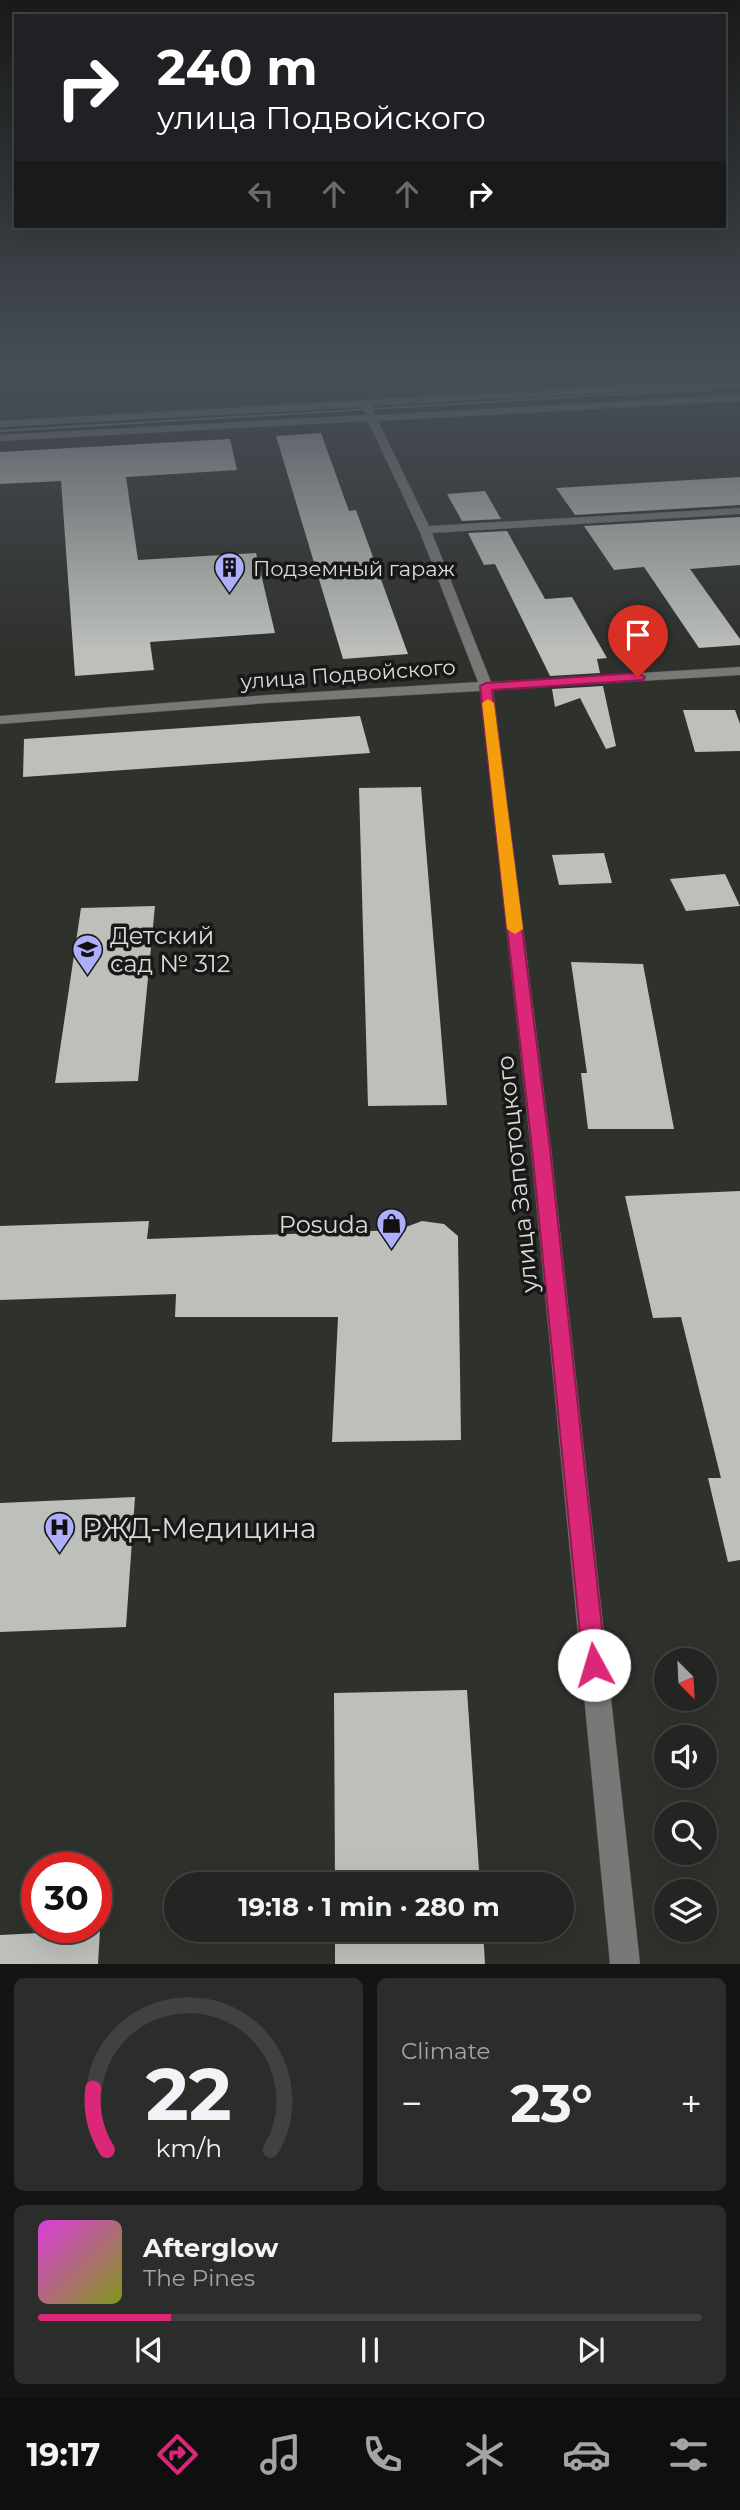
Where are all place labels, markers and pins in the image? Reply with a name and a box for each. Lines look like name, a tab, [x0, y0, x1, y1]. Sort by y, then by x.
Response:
building icon: Подземный гараж	[213, 551, 247, 595]
place label: Подземный гараж	[253, 556, 455, 581]
pin	[608, 605, 668, 677]
place label: Детский сад № 312	[110, 921, 230, 978]
school or university icon: Детский сад № 312	[70, 932, 104, 976]
shop icon: Posuda	[375, 1207, 409, 1251]
place label: Posuda	[279, 1210, 369, 1239]
hospital icon: РЖД-Медицина	[42, 1511, 76, 1555]
place label: РЖД-Медицина	[82, 1511, 316, 1545]

